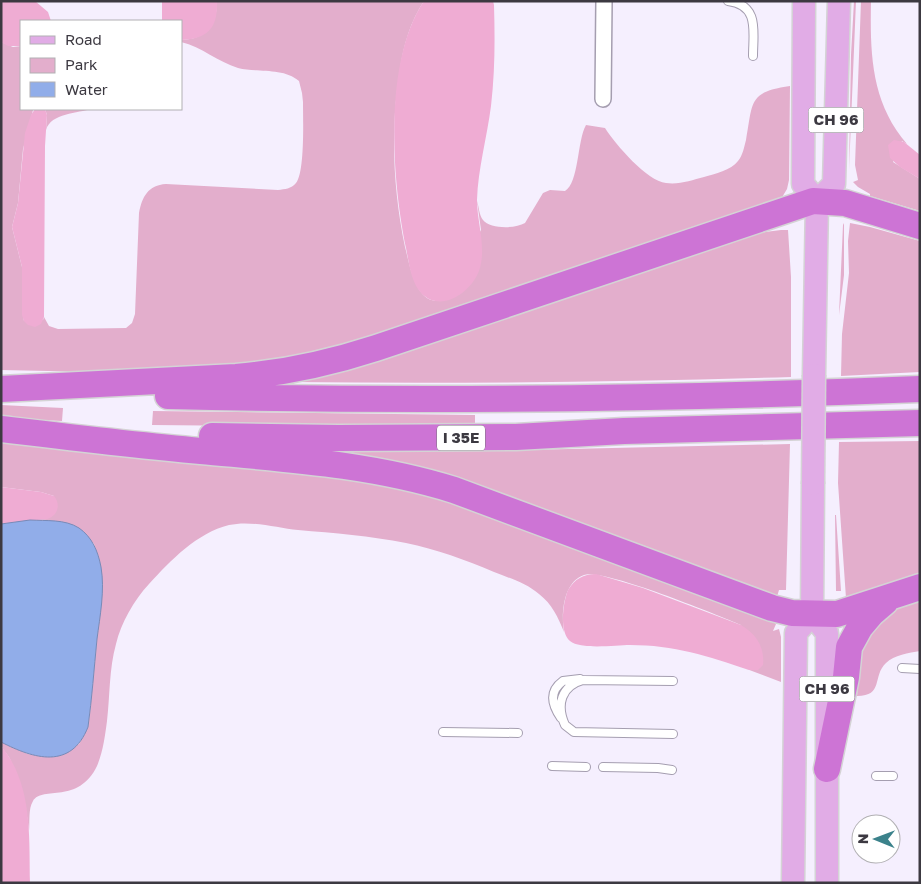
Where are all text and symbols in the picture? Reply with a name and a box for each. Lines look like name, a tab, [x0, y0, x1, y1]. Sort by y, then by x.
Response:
legend	[20, 20, 182, 110]
text: Road	[65, 30, 102, 48]
text: Park	[65, 55, 98, 73]
text: Water	[65, 80, 108, 98]
road number: CH 96	[808, 108, 864, 132]
road number: I 35E	[437, 426, 485, 450]
road number: CH 96	[800, 676, 854, 702]
north arrow	[851, 814, 901, 864]
text: N	[854, 833, 871, 844]

